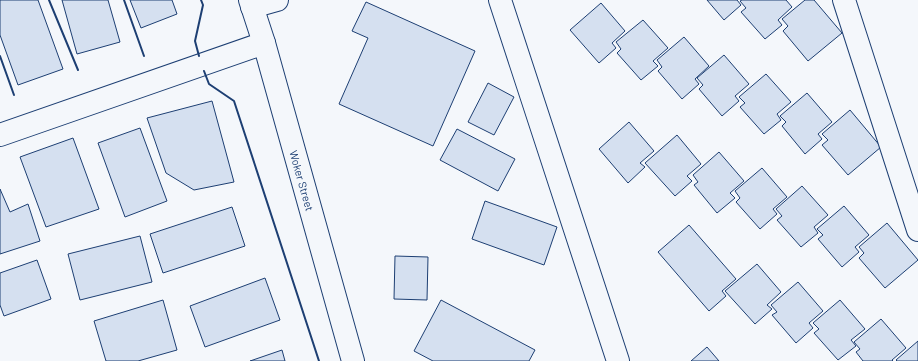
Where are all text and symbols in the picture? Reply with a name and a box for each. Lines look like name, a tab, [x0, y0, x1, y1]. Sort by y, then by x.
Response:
street label: Woker Street	[288, 149, 317, 212]

